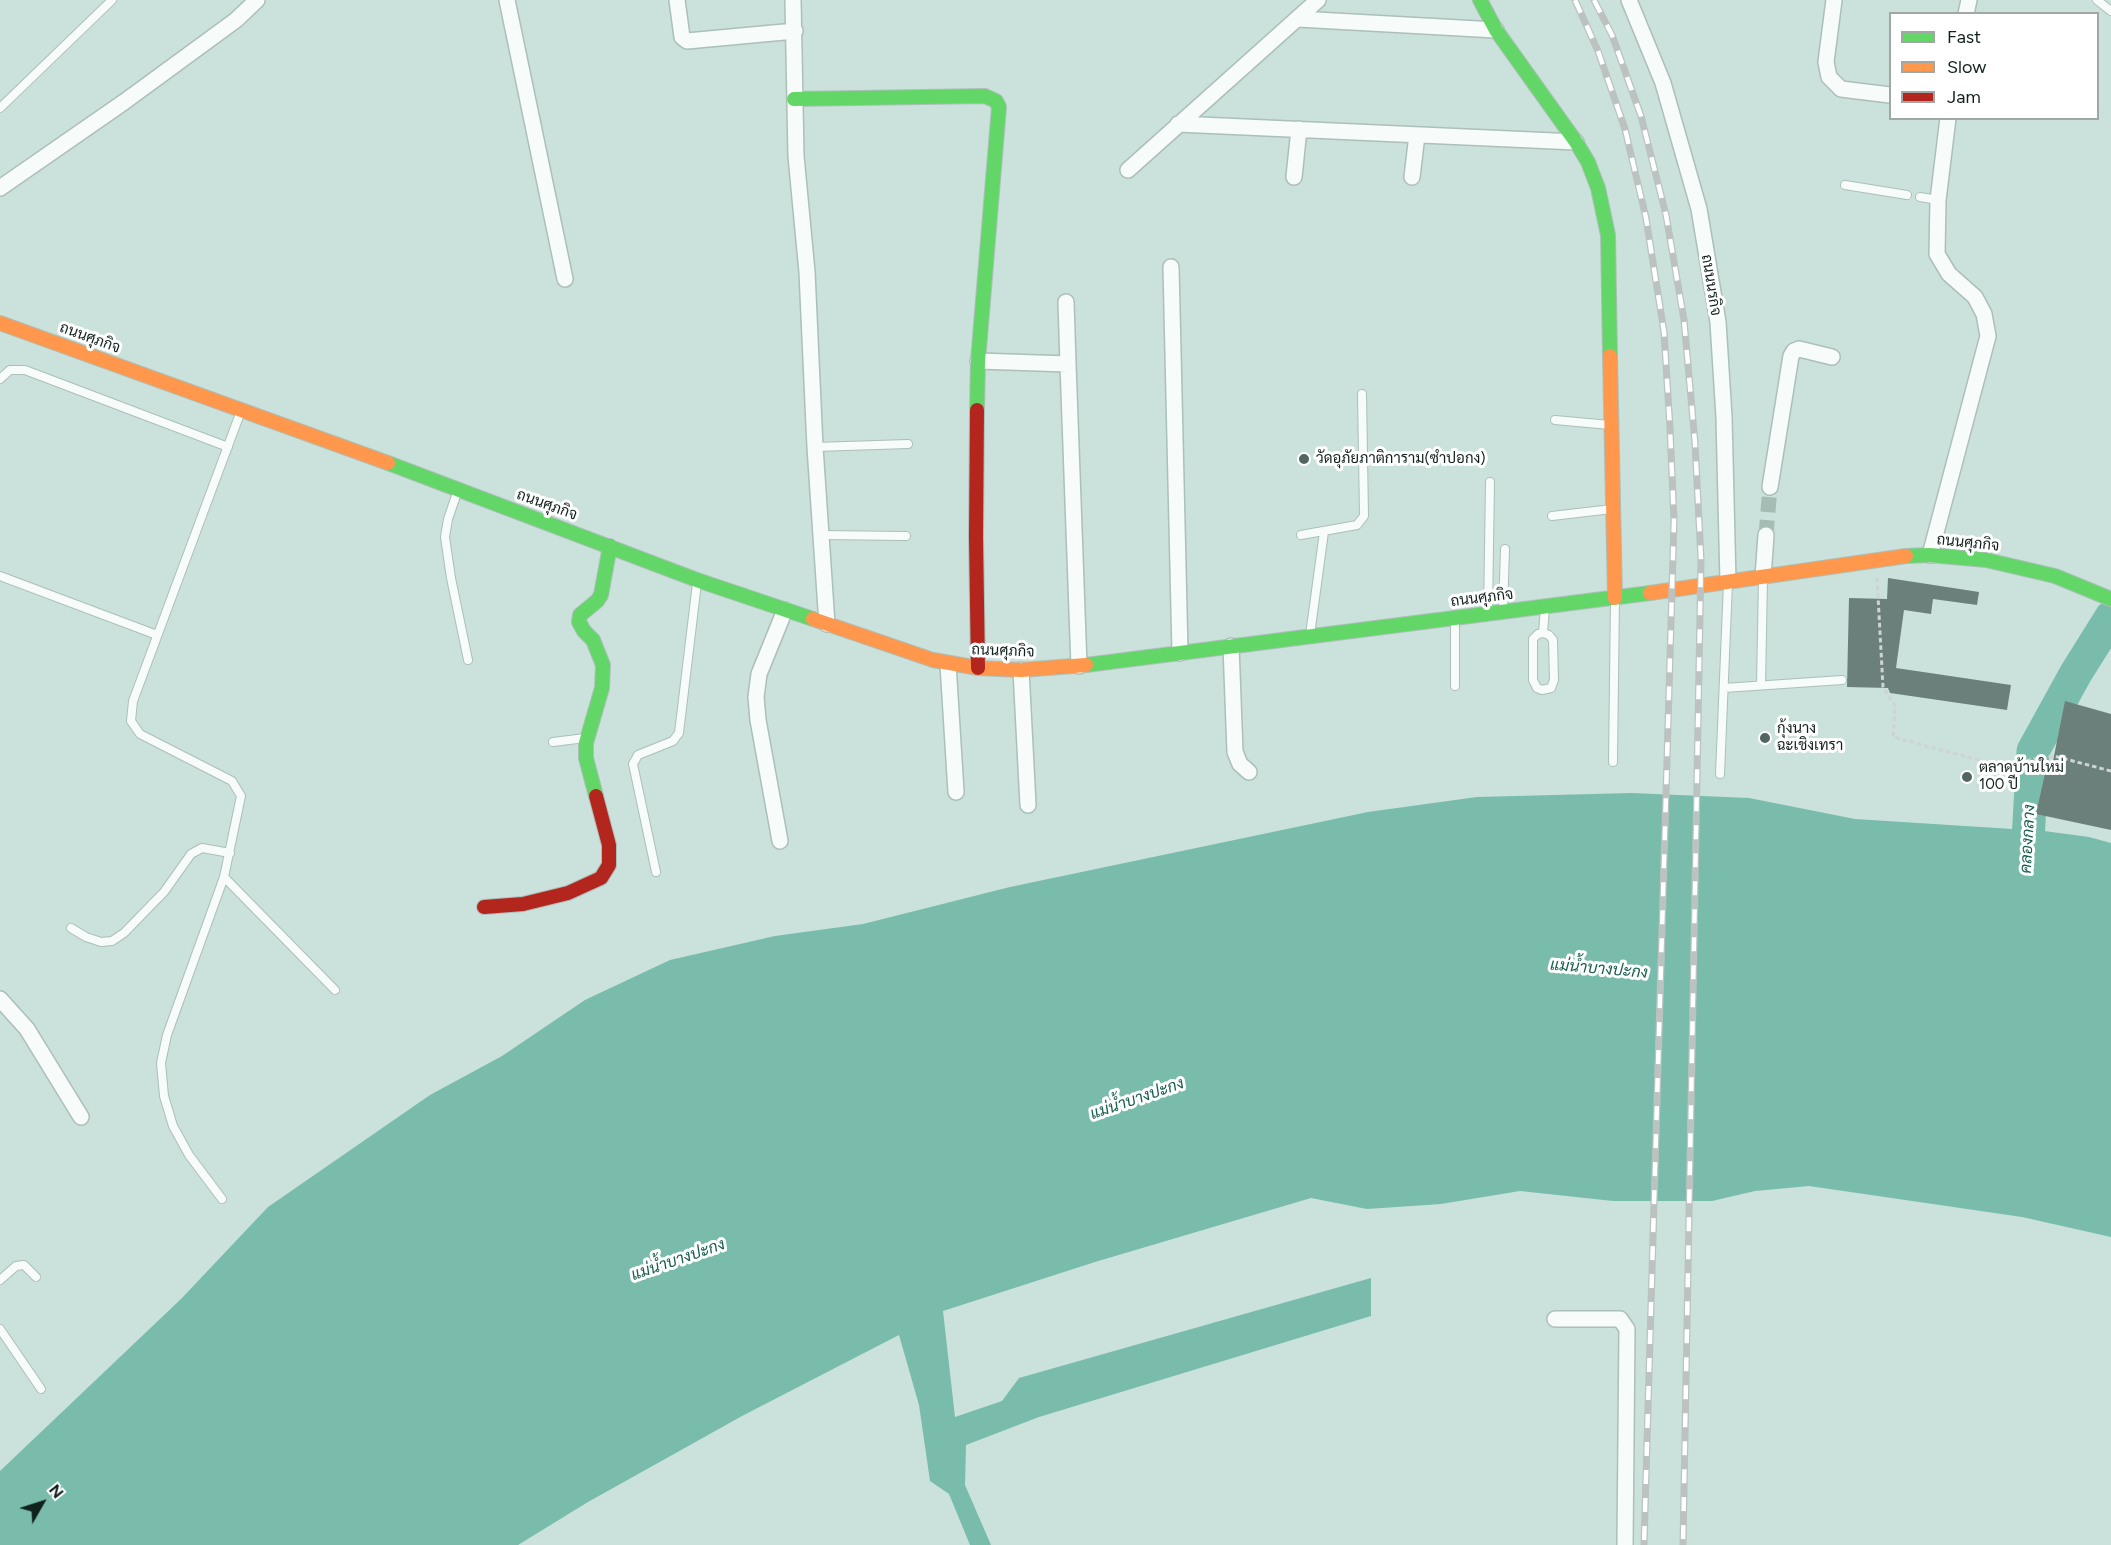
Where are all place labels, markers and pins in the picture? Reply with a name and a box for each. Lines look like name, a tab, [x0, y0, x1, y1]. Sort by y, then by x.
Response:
place label: วัดอุภัยภาติการาม(ซำปอกง)	[1316, 450, 1486, 468]
marker: วัดอุภัยภาติการาม(ซำปอกง)	[1297, 452, 1311, 466]
place label: กุ้งนาง ฉะเชิงเทรา	[1777, 720, 1843, 755]
marker: กุ้งนาง ฉะเชิงเทรา	[1758, 731, 1772, 745]
place label: ตลาดบ้านใหม่ 100 ปี	[1979, 759, 2064, 794]
marker: ตลาดบ้านใหม่ 100 ปี	[1960, 770, 1974, 784]

